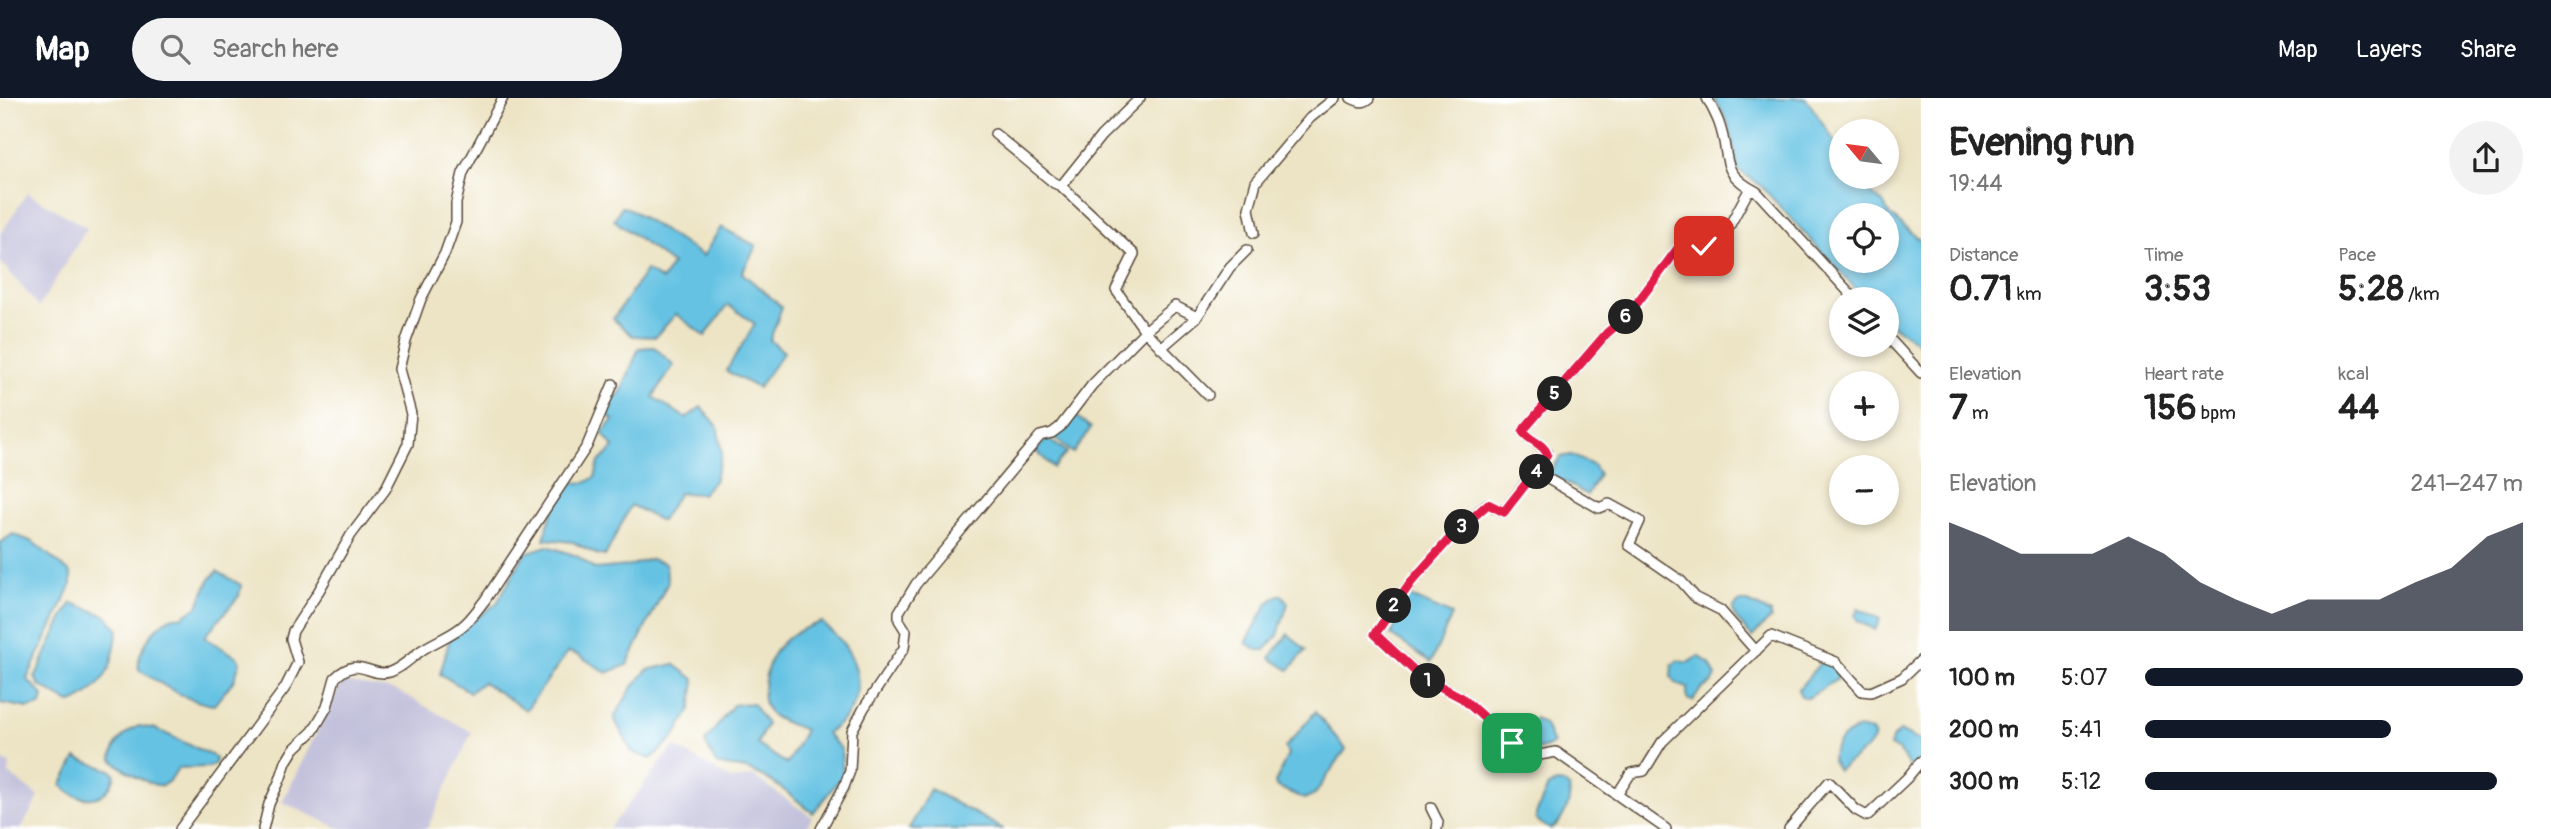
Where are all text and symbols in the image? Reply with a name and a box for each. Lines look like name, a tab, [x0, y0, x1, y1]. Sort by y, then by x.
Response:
search box	[132, 18, 622, 81]
text: Map	[35, 29, 90, 70]
icon: search	[156, 30, 194, 68]
text: Search here	[212, 33, 339, 65]
text: Map	[2278, 35, 2318, 64]
text: Layers	[2356, 35, 2422, 64]
text: Share	[2460, 35, 2516, 64]
north arrow	[1829, 119, 1899, 189]
map controls	[1829, 119, 1899, 525]
text: Evening run	[1949, 119, 2135, 167]
button: share	[2449, 121, 2523, 195]
text: 19:44	[1949, 169, 2003, 198]
button: locate	[1829, 203, 1899, 273]
pin	[1674, 216, 1734, 276]
icon: check	[1685, 227, 1723, 265]
text: Distance	[1949, 243, 2018, 267]
text: Time	[2144, 243, 2183, 267]
text: Pace	[2338, 243, 2376, 267]
text: 0.71	[1949, 267, 2013, 311]
text: 3:53	[2144, 267, 2211, 311]
text: 5:28	[2338, 267, 2404, 311]
text: km	[2013, 282, 2042, 306]
text: /km	[2404, 282, 2440, 306]
button: layers	[1829, 287, 1899, 357]
pin: 6	[1608, 300, 1644, 334]
text: 6	[1620, 304, 1631, 328]
text: Elevation	[1949, 362, 2021, 386]
text: Heart rate	[2144, 362, 2224, 386]
text: kcal	[2338, 362, 2369, 386]
button: +	[1829, 371, 1899, 441]
pin: 5	[1538, 376, 1572, 412]
text: 5	[1549, 381, 1560, 405]
text: 7	[1949, 386, 1968, 430]
text: 156	[2144, 386, 2197, 430]
text: 44	[2338, 386, 2379, 430]
text: m	[1968, 401, 1989, 425]
text: bpm	[2197, 401, 2236, 425]
pin: 4	[1520, 454, 1554, 490]
button: −	[1829, 455, 1899, 525]
text: 4	[1531, 459, 1542, 483]
text: Elevation	[1949, 469, 2037, 498]
text: 241–247 m	[2410, 469, 2523, 498]
pin: 3	[1444, 510, 1480, 544]
text: 3	[1456, 514, 1467, 538]
pin: 2	[1376, 588, 1412, 624]
text: 2	[1388, 593, 1399, 617]
text: 100 m	[1949, 663, 2015, 692]
text: 5:07	[2061, 663, 2107, 692]
pin: 1	[1410, 664, 1446, 698]
text: 1	[1424, 668, 1431, 692]
pin	[1482, 713, 1542, 773]
text: 200 m	[1949, 715, 2019, 744]
text: 5:41	[2061, 715, 2102, 744]
icon: arrive	[1493, 724, 1531, 762]
text: 300 m	[1949, 767, 2019, 796]
text: 5:12	[2061, 767, 2101, 796]

